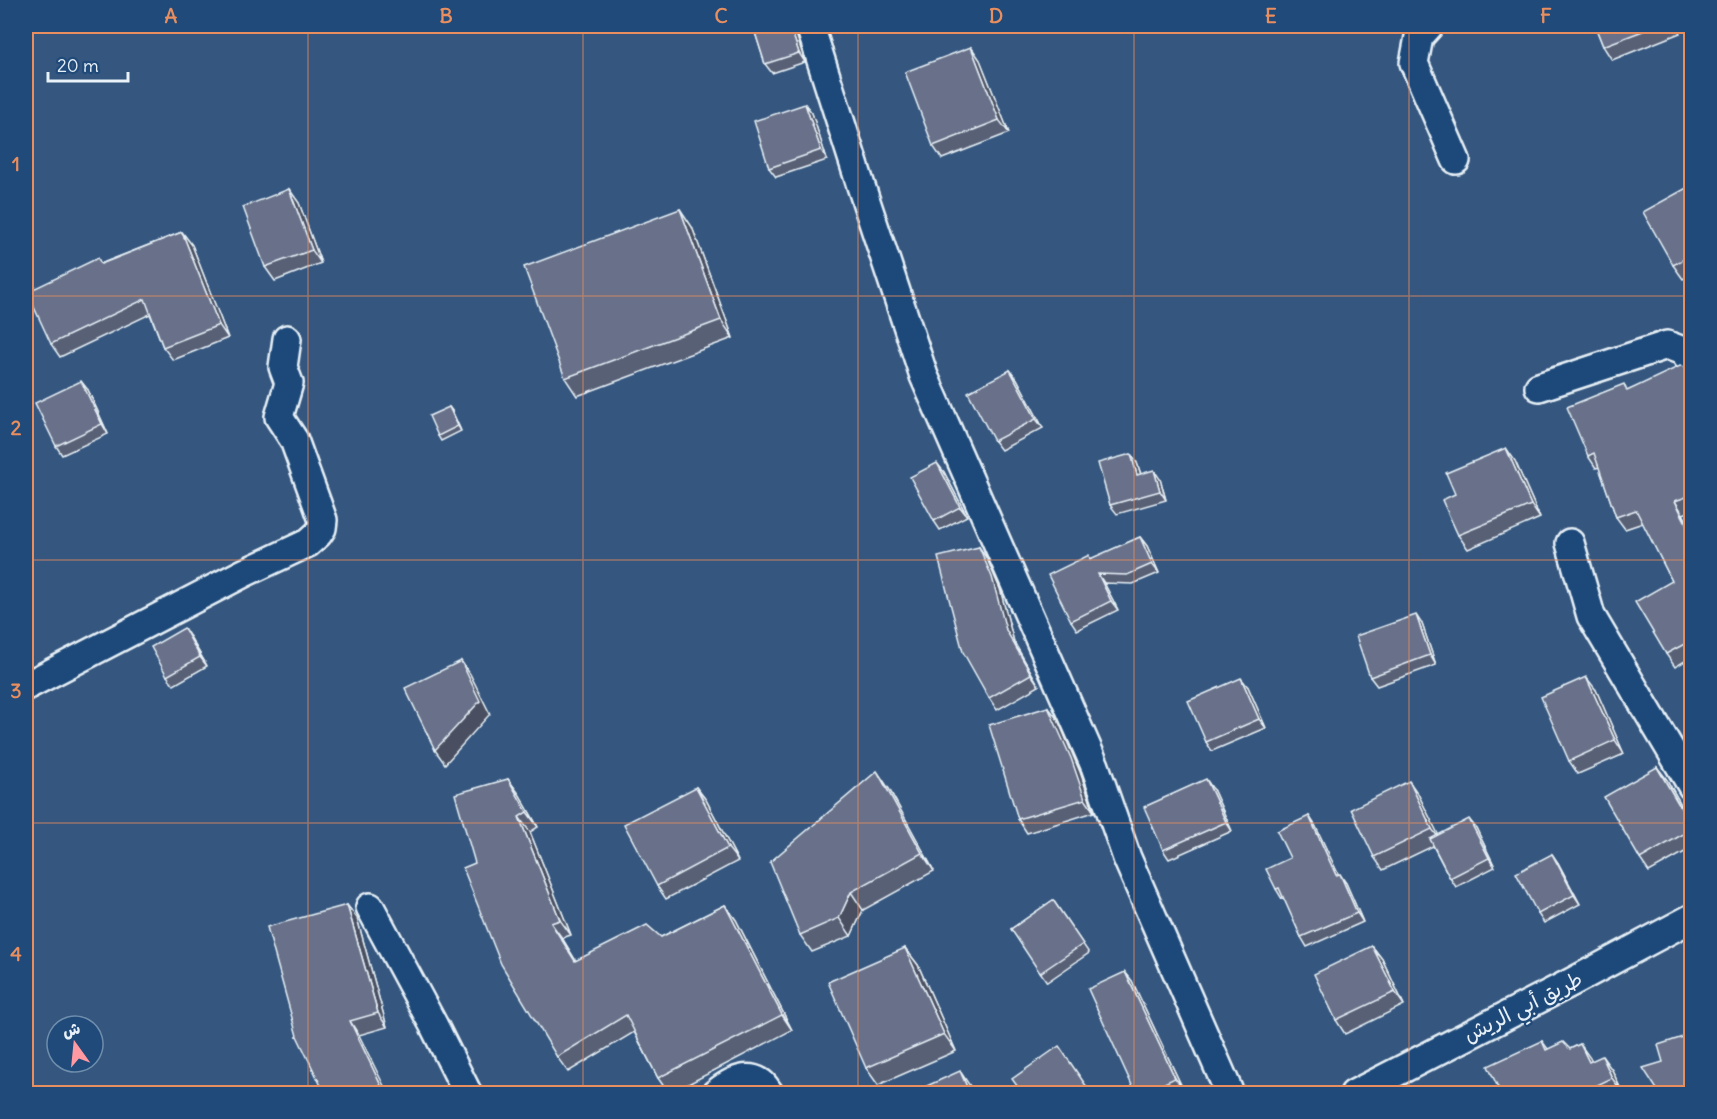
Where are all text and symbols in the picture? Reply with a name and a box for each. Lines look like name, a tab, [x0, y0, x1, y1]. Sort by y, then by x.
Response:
text: A	[165, 3, 178, 28]
text: B	[439, 3, 453, 28]
text: C	[714, 3, 728, 28]
text: D	[989, 3, 1003, 28]
text: E	[1265, 3, 1277, 28]
text: F	[1540, 3, 1552, 28]
scale bar	[48, 45, 128, 83]
text: 20 m	[57, 54, 99, 77]
text: 1	[12, 151, 20, 176]
text: 2	[11, 415, 22, 440]
text: 3	[10, 678, 22, 703]
text: 4	[10, 941, 22, 966]
street label: طريق أبي الريش	[1459, 965, 1590, 1053]
north arrow	[45, 1014, 105, 1074]
text: ش	[60, 1018, 82, 1041]

